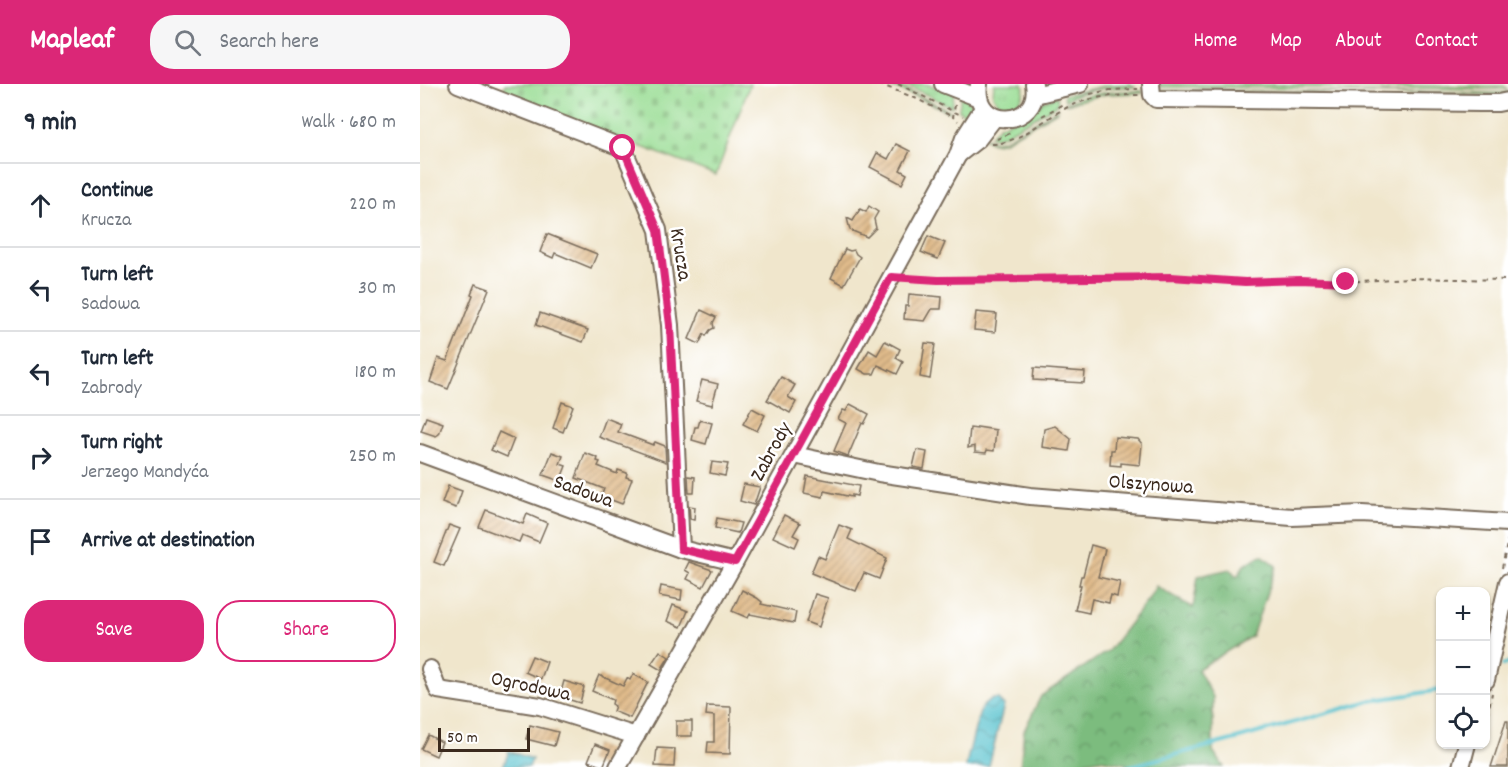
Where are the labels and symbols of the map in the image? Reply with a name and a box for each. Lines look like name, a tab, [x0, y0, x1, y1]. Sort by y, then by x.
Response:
route start	[609, 134, 635, 160]
street label: Krucza	[660, 226, 698, 284]
route end	[1332, 268, 1358, 294]
street label: Zabrody	[744, 417, 801, 488]
street label: Sadowa	[549, 468, 618, 518]
street label: Olszynowa	[1107, 468, 1195, 504]
street label: Ogrodowa	[488, 665, 574, 711]
scale bar	[438, 725, 530, 752]

